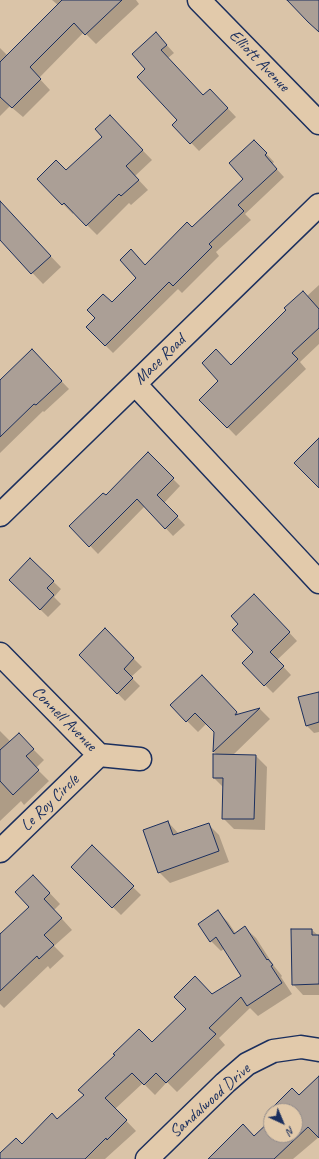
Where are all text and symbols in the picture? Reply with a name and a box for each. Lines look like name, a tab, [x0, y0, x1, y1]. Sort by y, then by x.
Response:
street label: Elliott Avenue	[224, 26, 294, 96]
street label: Mace Road	[130, 331, 190, 389]
street label: Connell Avenue	[27, 682, 101, 756]
street label: Le Roy Circle	[17, 770, 83, 836]
street label: Sandalwood Drive	[165, 1059, 255, 1143]
north arrow	[263, 1103, 303, 1143]
text: N	[283, 1124, 298, 1138]

